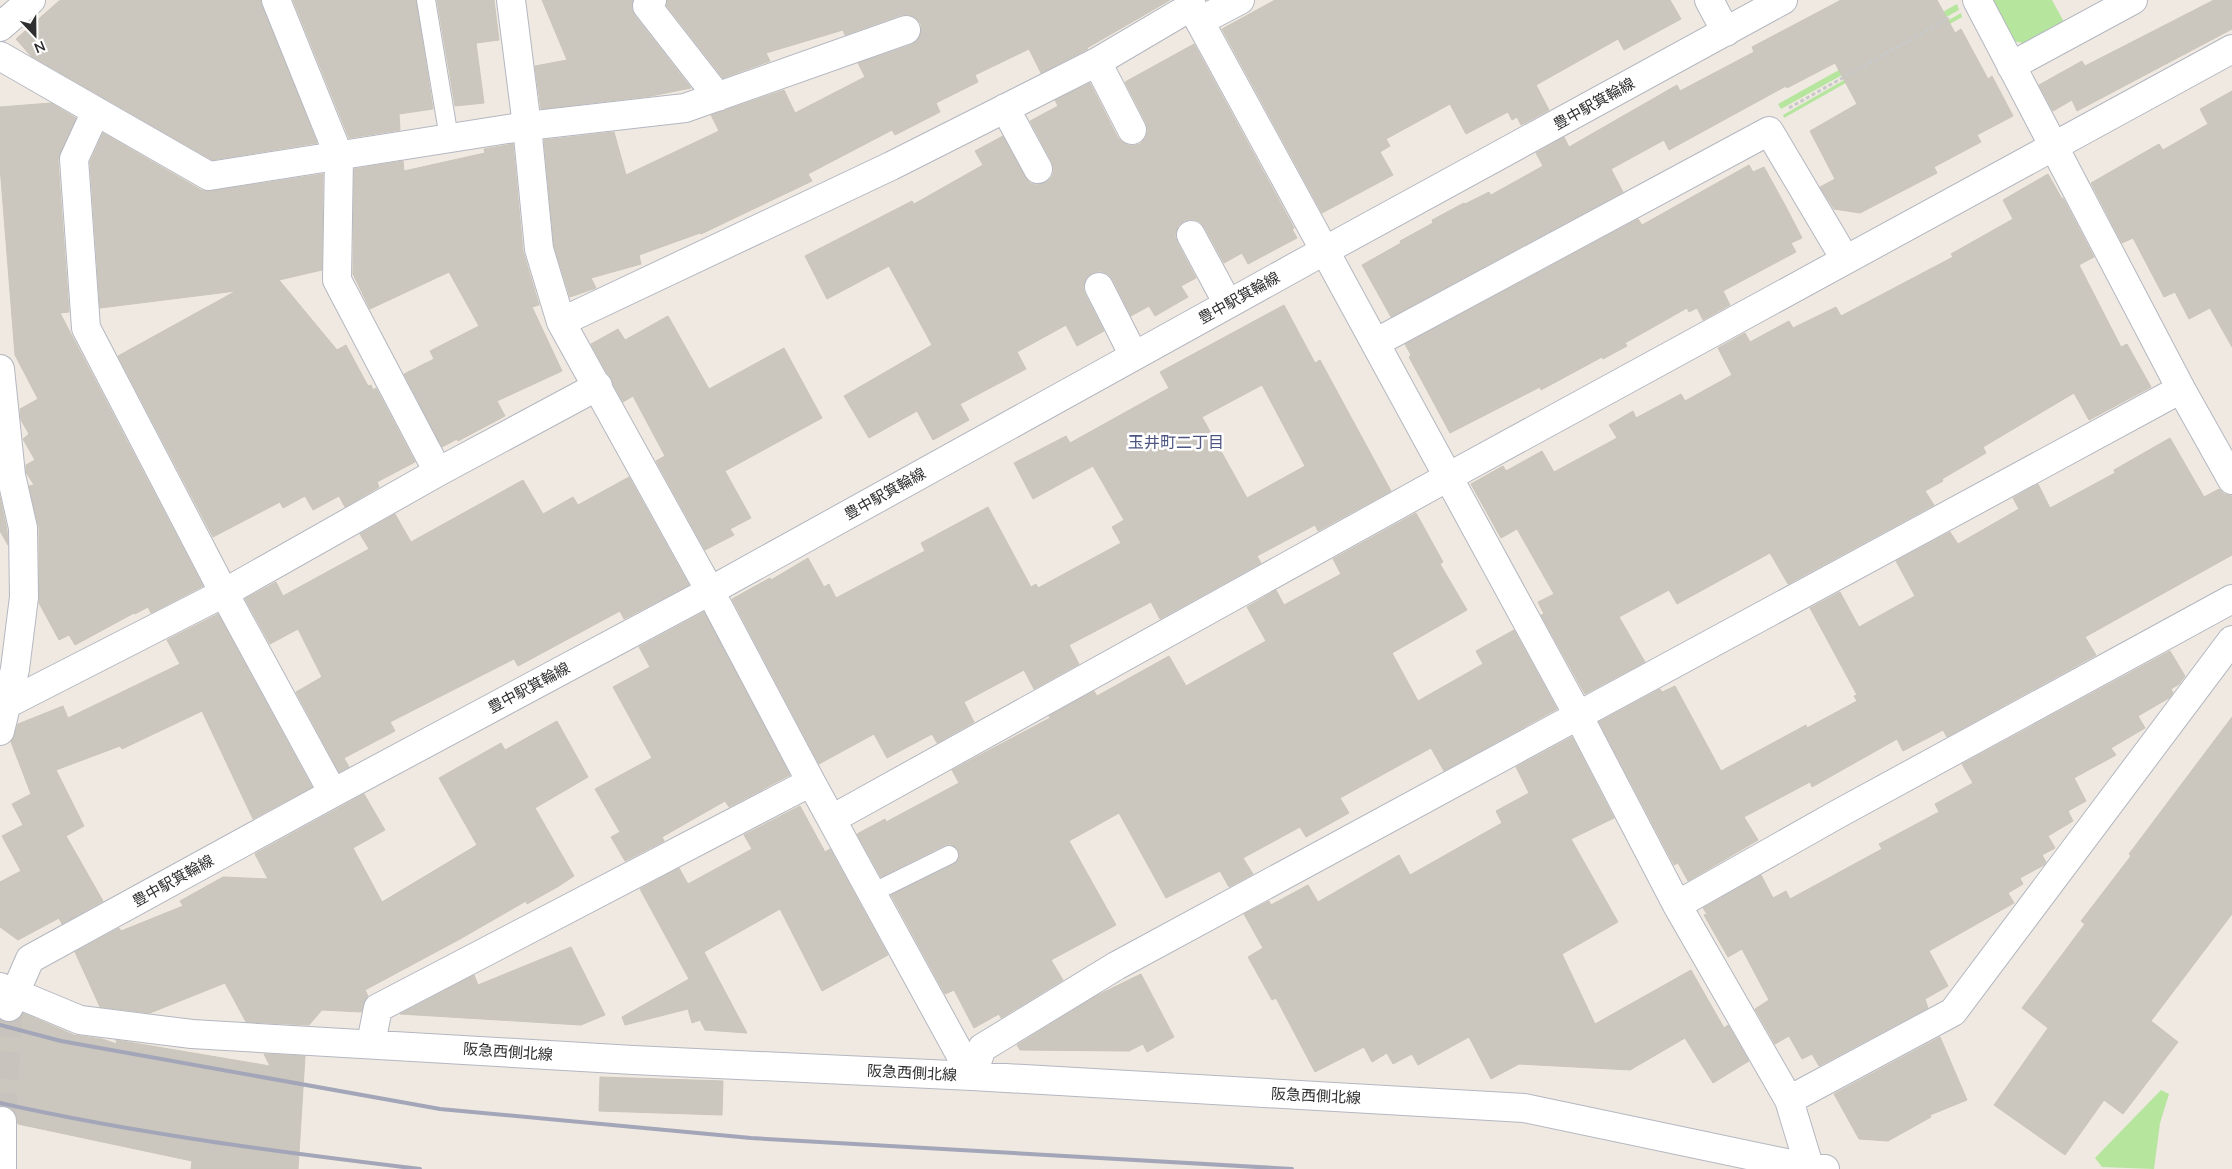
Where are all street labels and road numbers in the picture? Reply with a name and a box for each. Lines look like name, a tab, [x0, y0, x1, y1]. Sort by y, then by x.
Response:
street label: 豊中駅箕輪線	[1550, 73, 1638, 135]
street label: 豊中駅箕輪線	[1195, 267, 1283, 329]
street label: 豊中駅箕輪線	[841, 463, 929, 525]
street label: 豊中駅箕輪線	[485, 658, 573, 718]
street label: 豊中駅箕輪線	[129, 850, 217, 912]
street label: 阪急西側北線	[462, 1039, 554, 1065]
street label: 阪急西側北線	[867, 1061, 957, 1085]
street label: 阪急西側北線	[1271, 1084, 1361, 1108]

